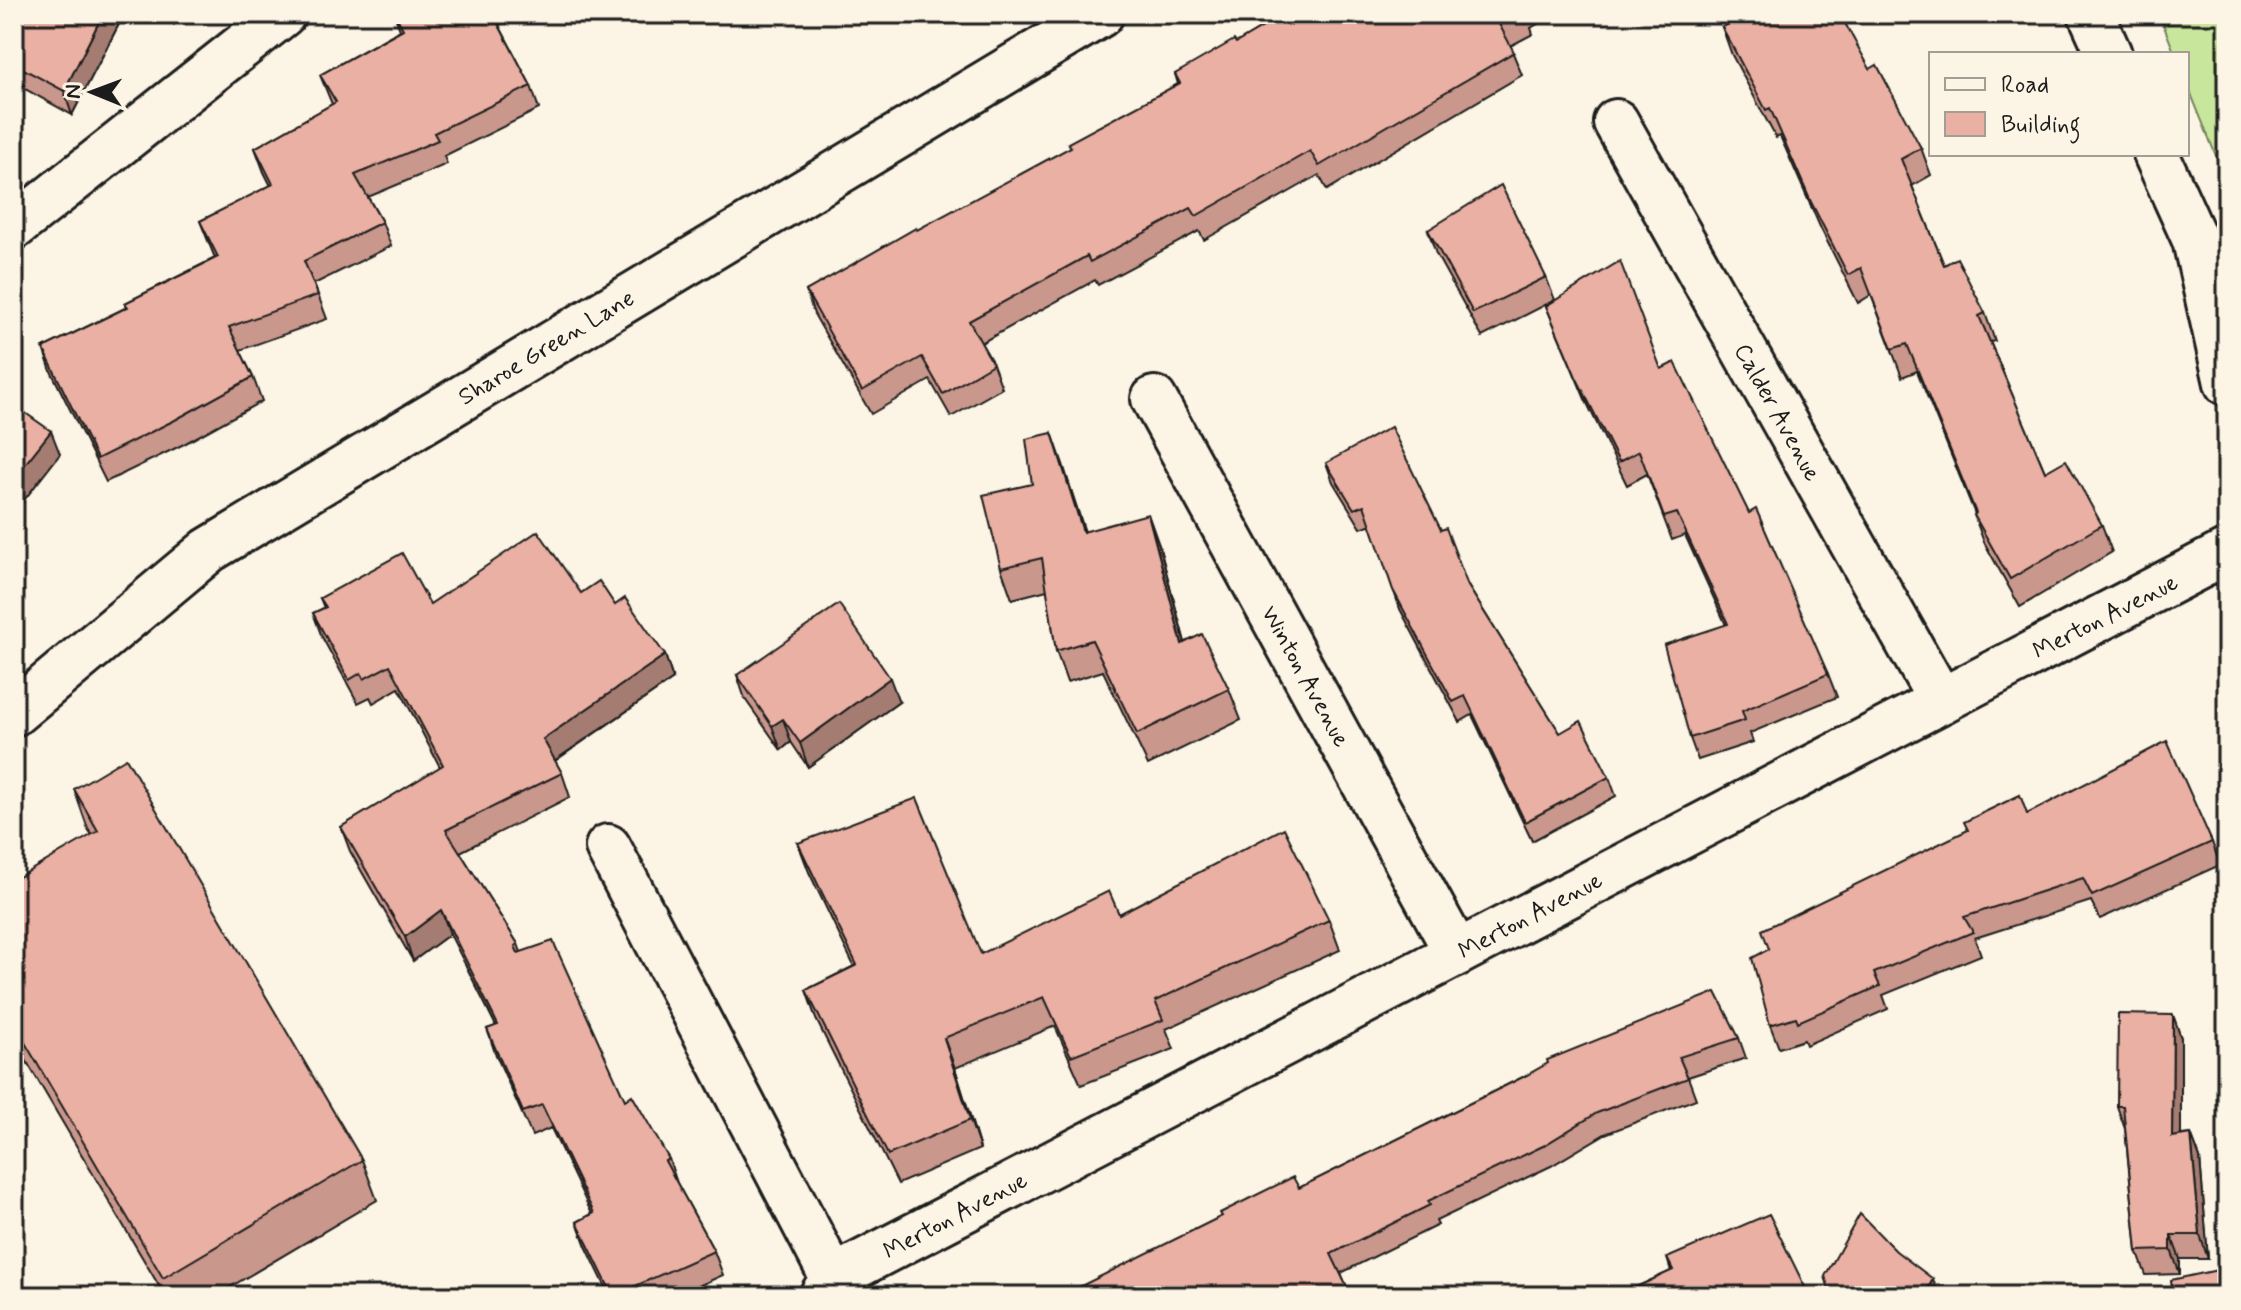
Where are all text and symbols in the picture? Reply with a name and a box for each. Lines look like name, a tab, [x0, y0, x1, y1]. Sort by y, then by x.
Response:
north arrow	[52, 52, 132, 132]
legend	[1929, 52, 2189, 156]
text: Road	[2001, 70, 2049, 101]
text: N	[60, 84, 88, 99]
text: Building	[2001, 110, 2081, 144]
street label: Sharoe Green Lane	[453, 283, 641, 413]
street label: Calder Avenue	[1726, 338, 1827, 487]
street label: Merton Avenue	[2028, 567, 2184, 667]
street label: Winton Avenue	[1253, 601, 1356, 753]
street label: Merton Avenue	[1453, 865, 1608, 967]
street label: Merton Avenue	[878, 1165, 1033, 1267]

